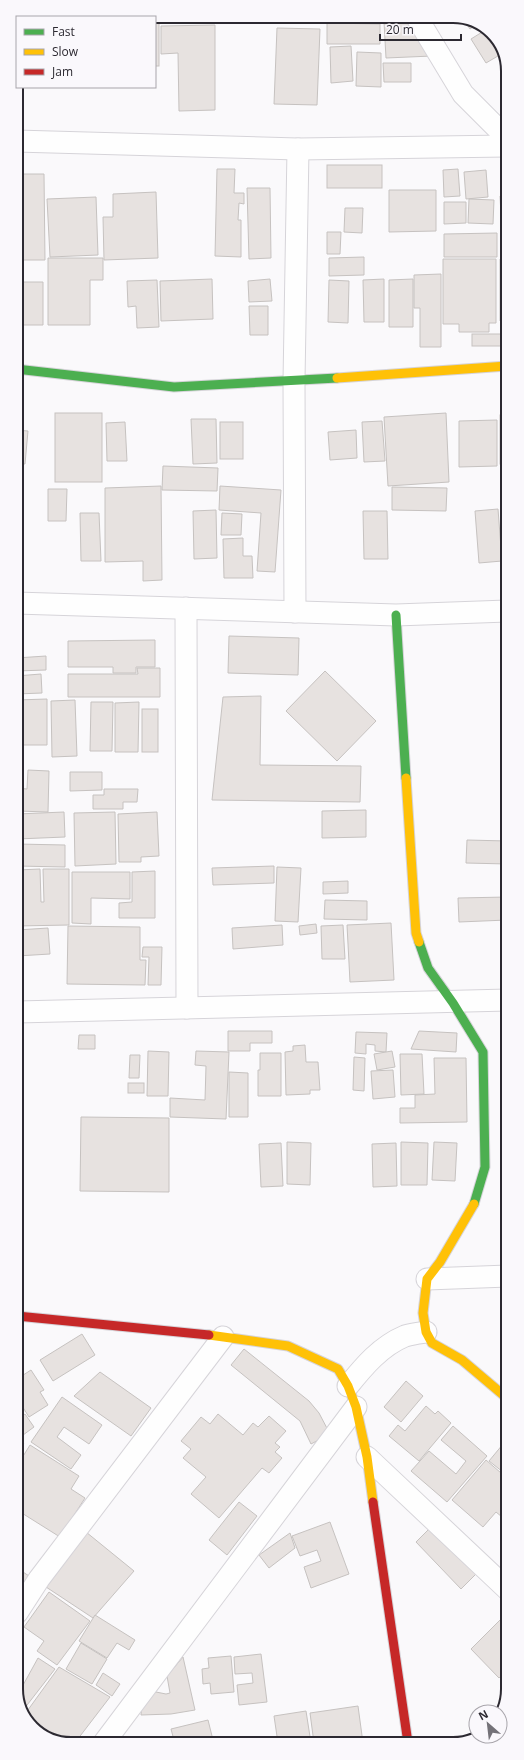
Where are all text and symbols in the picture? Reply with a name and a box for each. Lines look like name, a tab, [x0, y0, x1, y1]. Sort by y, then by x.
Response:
legend	[16, 16, 156, 88]
scale bar	[380, 16, 461, 42]
text: 20 m	[386, 21, 414, 38]
text: Fast	[52, 23, 75, 40]
text: Slow	[52, 43, 79, 60]
text: Jam	[51, 63, 73, 80]
north arrow	[468, 1704, 508, 1744]
text: N	[476, 1706, 491, 1723]

